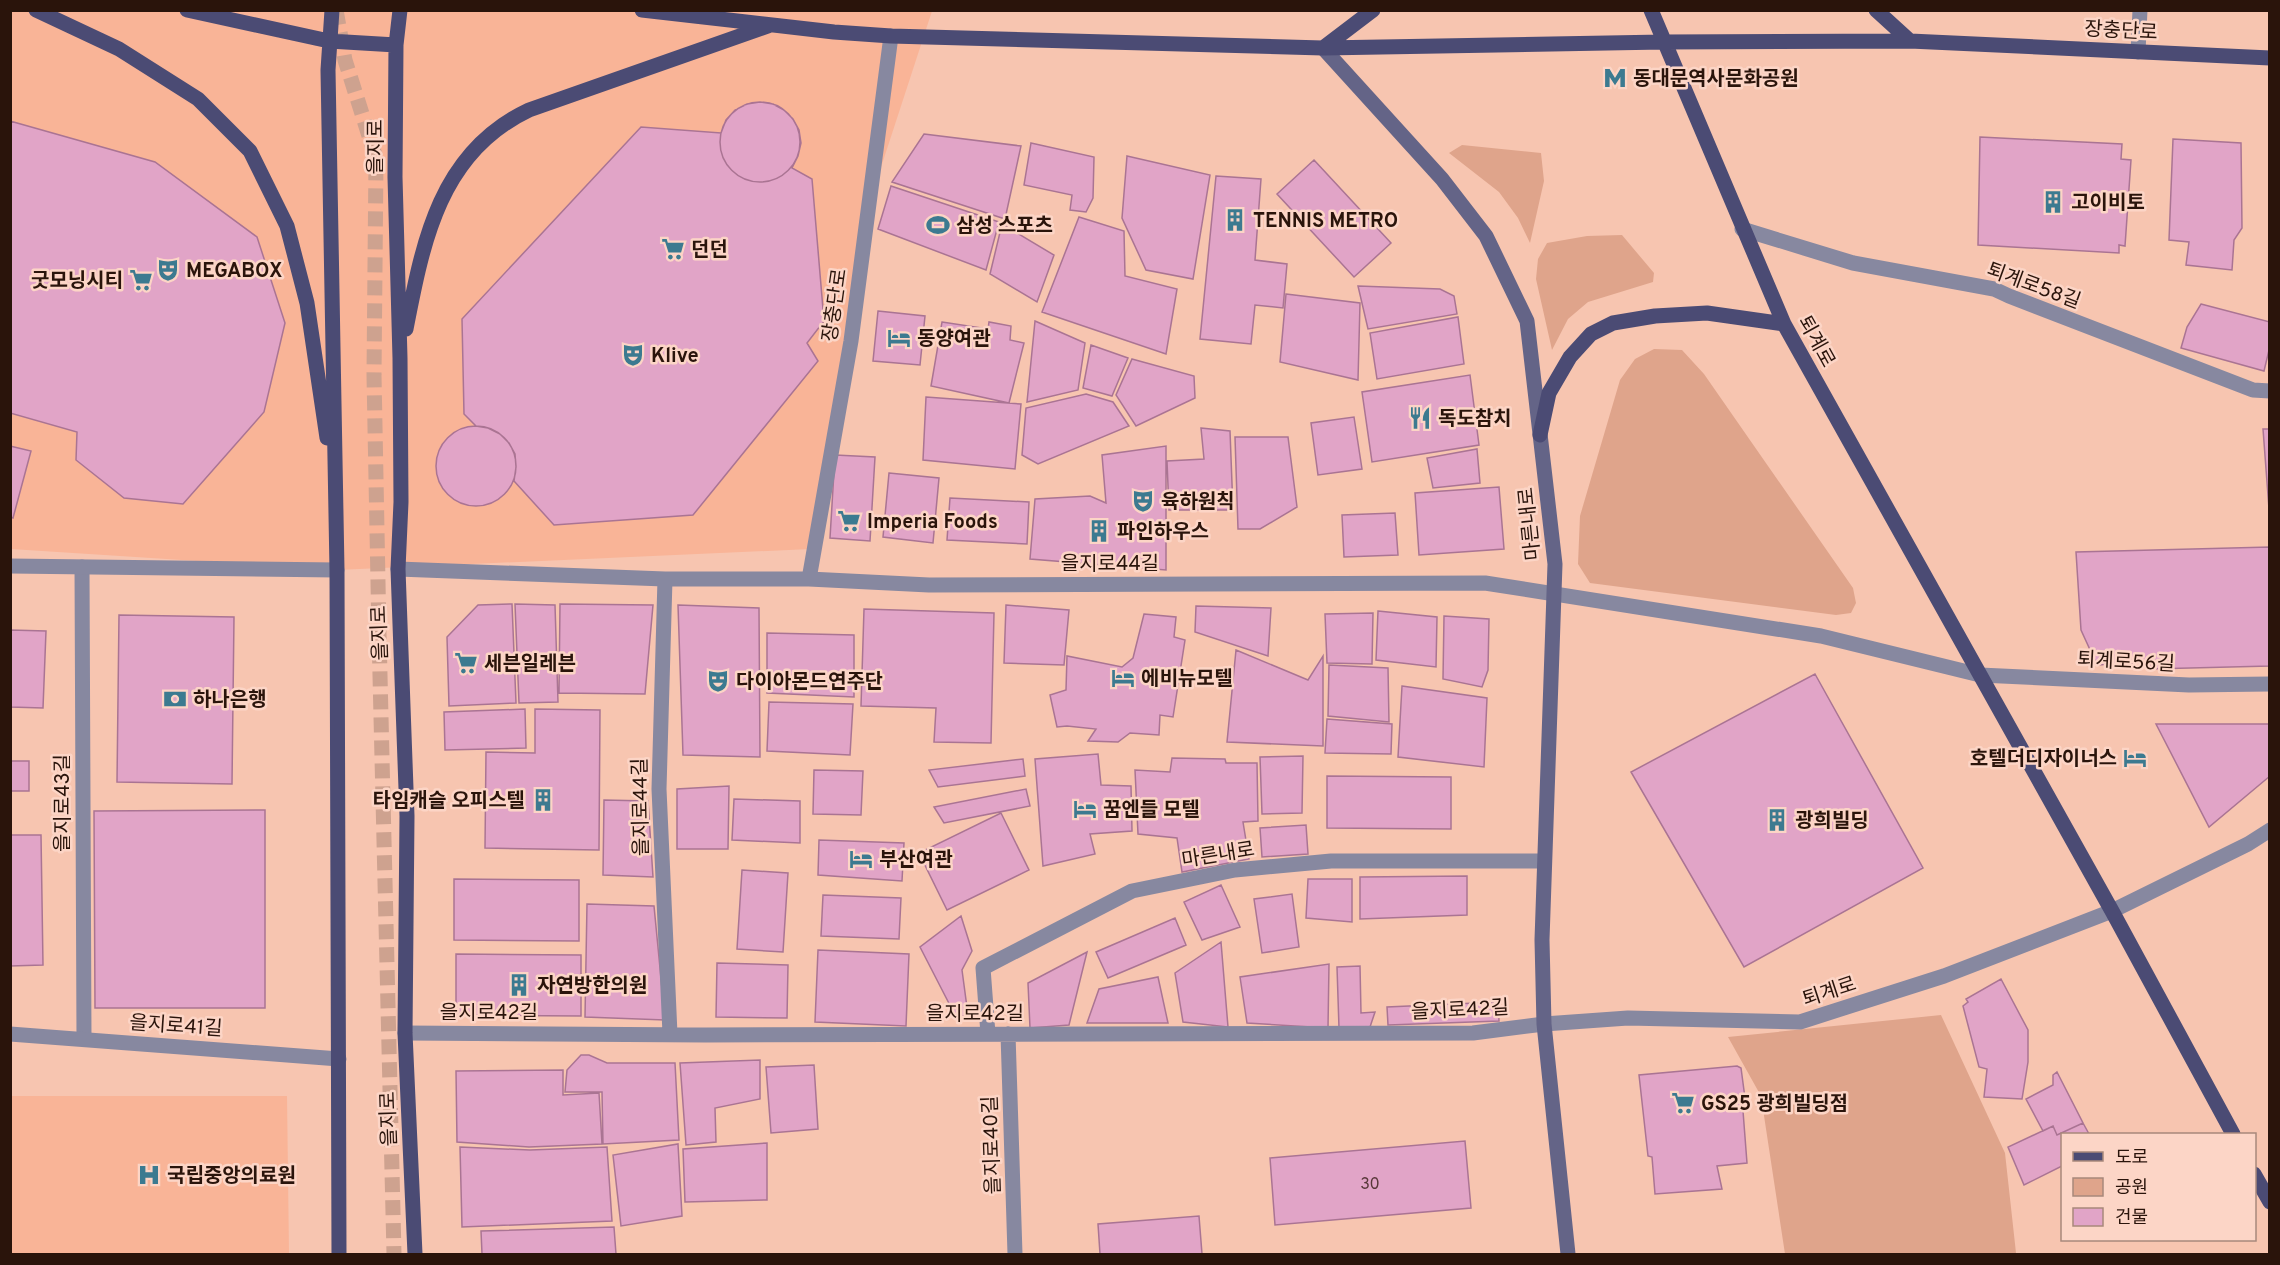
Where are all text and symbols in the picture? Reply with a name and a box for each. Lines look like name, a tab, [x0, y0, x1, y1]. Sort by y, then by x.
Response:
street label: 장충단로	[2083, 17, 2158, 47]
metro station icon: 동대문역사문화공원	[1602, 65, 1628, 91]
place label: 동대문역사문화공원	[1633, 67, 1799, 93]
street label: 을지로	[364, 119, 390, 175]
building icon: 고이비토	[2040, 189, 2066, 215]
place label: 고이비토	[2071, 191, 2145, 217]
building icon: TENNIS METRO	[1222, 207, 1248, 233]
place label: TENNIS METRO	[1253, 209, 1398, 235]
sports icon: 삼성 스포츠	[925, 212, 951, 238]
place label: 삼성 스포츠	[956, 214, 1053, 240]
supermarket icon: 던던	[660, 236, 686, 262]
place label: 던던	[691, 238, 728, 264]
theatre icon: MEGABOX	[155, 257, 181, 283]
street label: 퇴계로58길	[1983, 258, 2084, 316]
place label: MEGABOX	[186, 259, 282, 285]
supermarket icon: 굿모닝시티	[128, 267, 154, 293]
street label: 장충단로	[818, 267, 854, 344]
place label: 굿모닝시티	[31, 269, 123, 295]
street label: 퇴계로	[1790, 312, 1840, 372]
hotel icon: 동양여관	[886, 325, 912, 351]
place label: 동양여관	[917, 327, 991, 353]
theatre icon: Klive	[620, 342, 646, 368]
place label: Klive	[651, 344, 699, 370]
restaurant icon: 독도참치	[1407, 405, 1433, 431]
place label: 독도참치	[1438, 407, 1512, 433]
street label: 마른내로	[1514, 486, 1548, 562]
theatre icon: 육하원칙	[1130, 488, 1156, 514]
place label: 육하원칙	[1161, 490, 1235, 516]
supermarket icon: Imperia Foods	[836, 508, 862, 534]
place label: Imperia Foods	[867, 510, 998, 536]
building icon: 파인하우스	[1086, 518, 1112, 544]
place label: 파인하우스	[1117, 520, 1209, 546]
street label: 을지로44길	[1061, 552, 1159, 578]
street label: 을지로	[367, 605, 395, 661]
street label: 퇴계로56길	[2076, 647, 2175, 679]
supermarket icon: 세븐일레븐	[453, 650, 479, 676]
place label: 세븐일레븐	[484, 652, 576, 678]
hotel icon: 에비뉴모텔	[1110, 665, 1136, 691]
place label: 에비뉴모텔	[1141, 667, 1233, 693]
theatre icon: 다이아몬드연주단	[705, 668, 731, 694]
place label: 다이아몬드연주단	[736, 670, 883, 696]
bank icon: 하나은행	[162, 686, 188, 712]
place label: 하나은행	[193, 688, 267, 714]
hotel icon: 호텔더디자이너스	[2122, 745, 2148, 771]
place label: 호텔더디자이너스	[1970, 747, 2117, 773]
street label: 을지로43길	[51, 754, 77, 852]
street label: 을지로44길	[628, 758, 656, 856]
building icon: 타임캐슬 오피스텔	[530, 787, 556, 813]
place label: 타임캐슬 오피스텔	[373, 789, 525, 815]
hotel icon: 꿈엔들 모텔	[1072, 796, 1098, 822]
place label: 꿈엔들 모텔	[1103, 798, 1200, 824]
building icon: 광희빌딩	[1764, 807, 1790, 833]
place label: 광희빌딩	[1795, 809, 1869, 835]
street label: 마른내로	[1180, 837, 1257, 875]
hotel icon: 부산여관	[848, 846, 874, 872]
place label: 부산여관	[879, 848, 953, 874]
building icon: 자연방한의원	[506, 972, 532, 998]
street label: 퇴계로	[1799, 972, 1860, 1014]
place label: 자연방한의원	[537, 974, 647, 1000]
street label: 을지로42길	[1410, 995, 1510, 1027]
street label: 을지로42길	[440, 1001, 538, 1027]
street label: 을지로42길	[926, 1002, 1024, 1028]
street label: 을지로41길	[128, 1011, 223, 1043]
supermarket icon: GS25 광희빌딩점	[1670, 1090, 1696, 1116]
street label: 을지로	[376, 1091, 404, 1147]
place label: GS25 광희빌딩점	[1701, 1092, 1848, 1118]
street label: 을지로40길	[978, 1095, 1008, 1195]
legend	[2061, 1133, 2256, 1241]
text: 도로	[2115, 1147, 2148, 1170]
hospital icon: 국립중앙의료원	[136, 1162, 162, 1188]
place label: 국립중앙의료원	[167, 1164, 296, 1190]
house number: 30	[1360, 1175, 1380, 1195]
text: 공원	[2115, 1177, 2148, 1200]
text: 건물	[2115, 1207, 2148, 1230]

